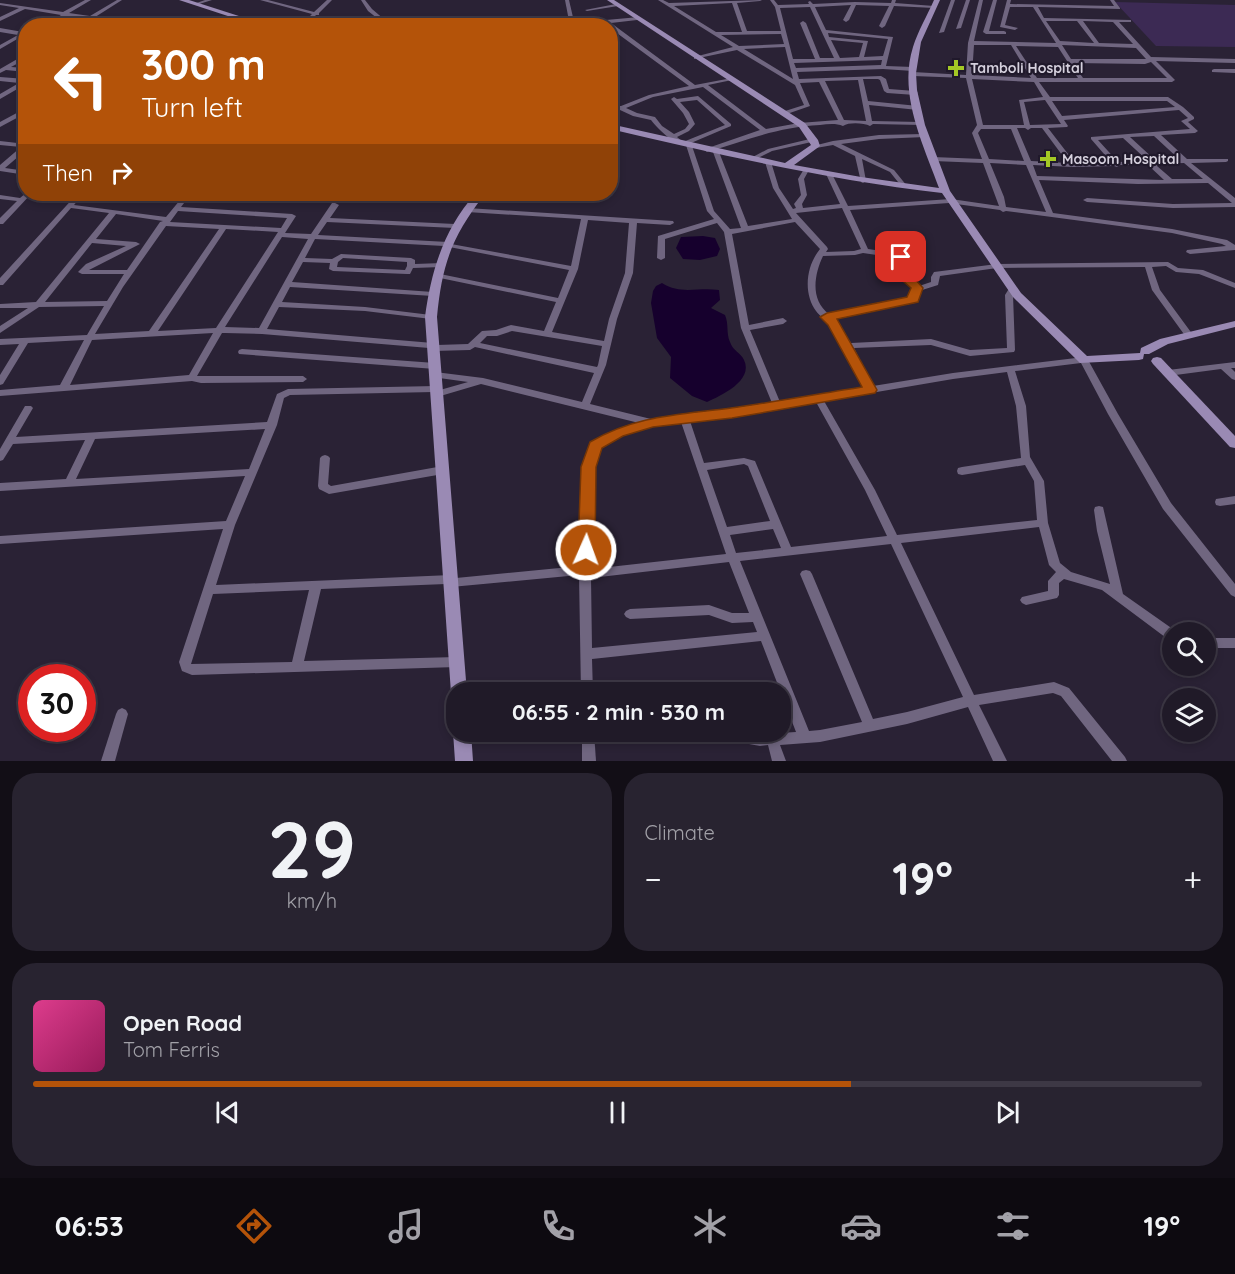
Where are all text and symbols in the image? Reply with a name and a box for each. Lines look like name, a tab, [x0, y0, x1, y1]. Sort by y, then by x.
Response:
text: 300 m	[141, 38, 266, 91]
icon: left	[42, 42, 120, 120]
marker: Tamboli Hospital	[947, 59, 965, 77]
place label: Tamboli Hospital	[970, 59, 1084, 77]
text: Turn left	[141, 90, 243, 124]
marker: Masoom Hospital	[1039, 150, 1057, 168]
place label: Masoom Hospital	[1062, 150, 1179, 168]
icon: right	[105, 156, 138, 189]
text: Then	[42, 159, 93, 187]
pin	[875, 231, 926, 282]
icon: arrive	[884, 240, 917, 273]
position arrow	[554, 518, 618, 582]
map controls	[1162, 622, 1216, 742]
button: search	[1162, 622, 1216, 676]
speed limit sign: 30	[18, 664, 96, 742]
button: layers	[1162, 688, 1216, 742]
text: 06:55 · 2 min · 530 m	[512, 698, 725, 726]
text: 29	[267, 800, 356, 898]
text: Climate	[645, 820, 715, 845]
text: 19°	[892, 850, 953, 906]
text: −	[645, 858, 662, 899]
text: +	[1183, 858, 1202, 899]
text: km/h	[286, 888, 337, 913]
text: Open Road	[123, 1009, 242, 1037]
text: Tom Ferris	[123, 1037, 220, 1062]
icon: previous	[211, 1096, 244, 1129]
icon: pause	[601, 1096, 634, 1129]
icon: next	[991, 1096, 1024, 1129]
icon: directions	[233, 1205, 275, 1247]
icon: music	[385, 1205, 427, 1247]
icon: phone	[537, 1205, 579, 1247]
icon: climate	[689, 1205, 731, 1247]
icon: car	[840, 1205, 882, 1247]
icon: filters	[992, 1205, 1034, 1247]
text: 06:53	[55, 1209, 124, 1243]
text: 19°	[1144, 1209, 1180, 1243]

